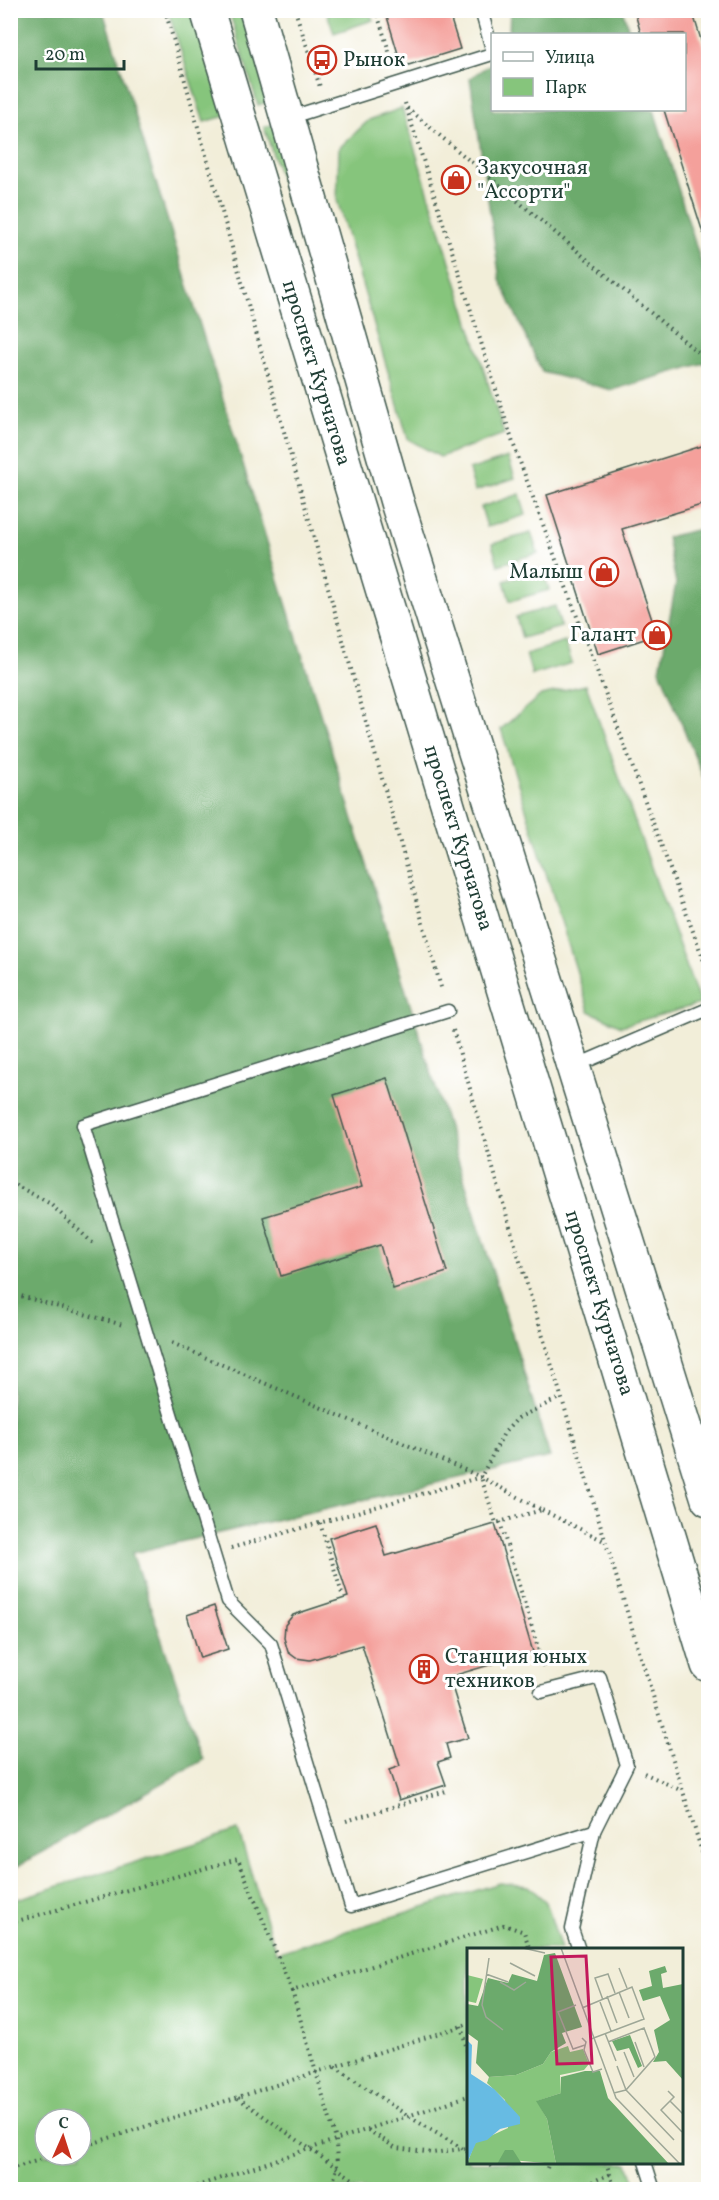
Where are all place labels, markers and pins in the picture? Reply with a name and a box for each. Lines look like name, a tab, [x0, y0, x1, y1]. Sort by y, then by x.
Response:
bus stop icon: Рынок	[306, 44, 338, 76]
place label: Рынок	[343, 46, 405, 75]
place label: Закусочная "Ассорти"	[477, 154, 588, 207]
shop icon: Закусочная "Ассорти"	[440, 164, 472, 196]
shop icon: Малыш	[588, 556, 620, 588]
place label: Малыш	[509, 558, 583, 587]
shop icon: Галант	[641, 619, 673, 651]
place label: Галант	[570, 621, 636, 650]
place label: Станция юных техников	[445, 1643, 587, 1696]
building icon: Станция юных техников	[408, 1653, 440, 1685]

